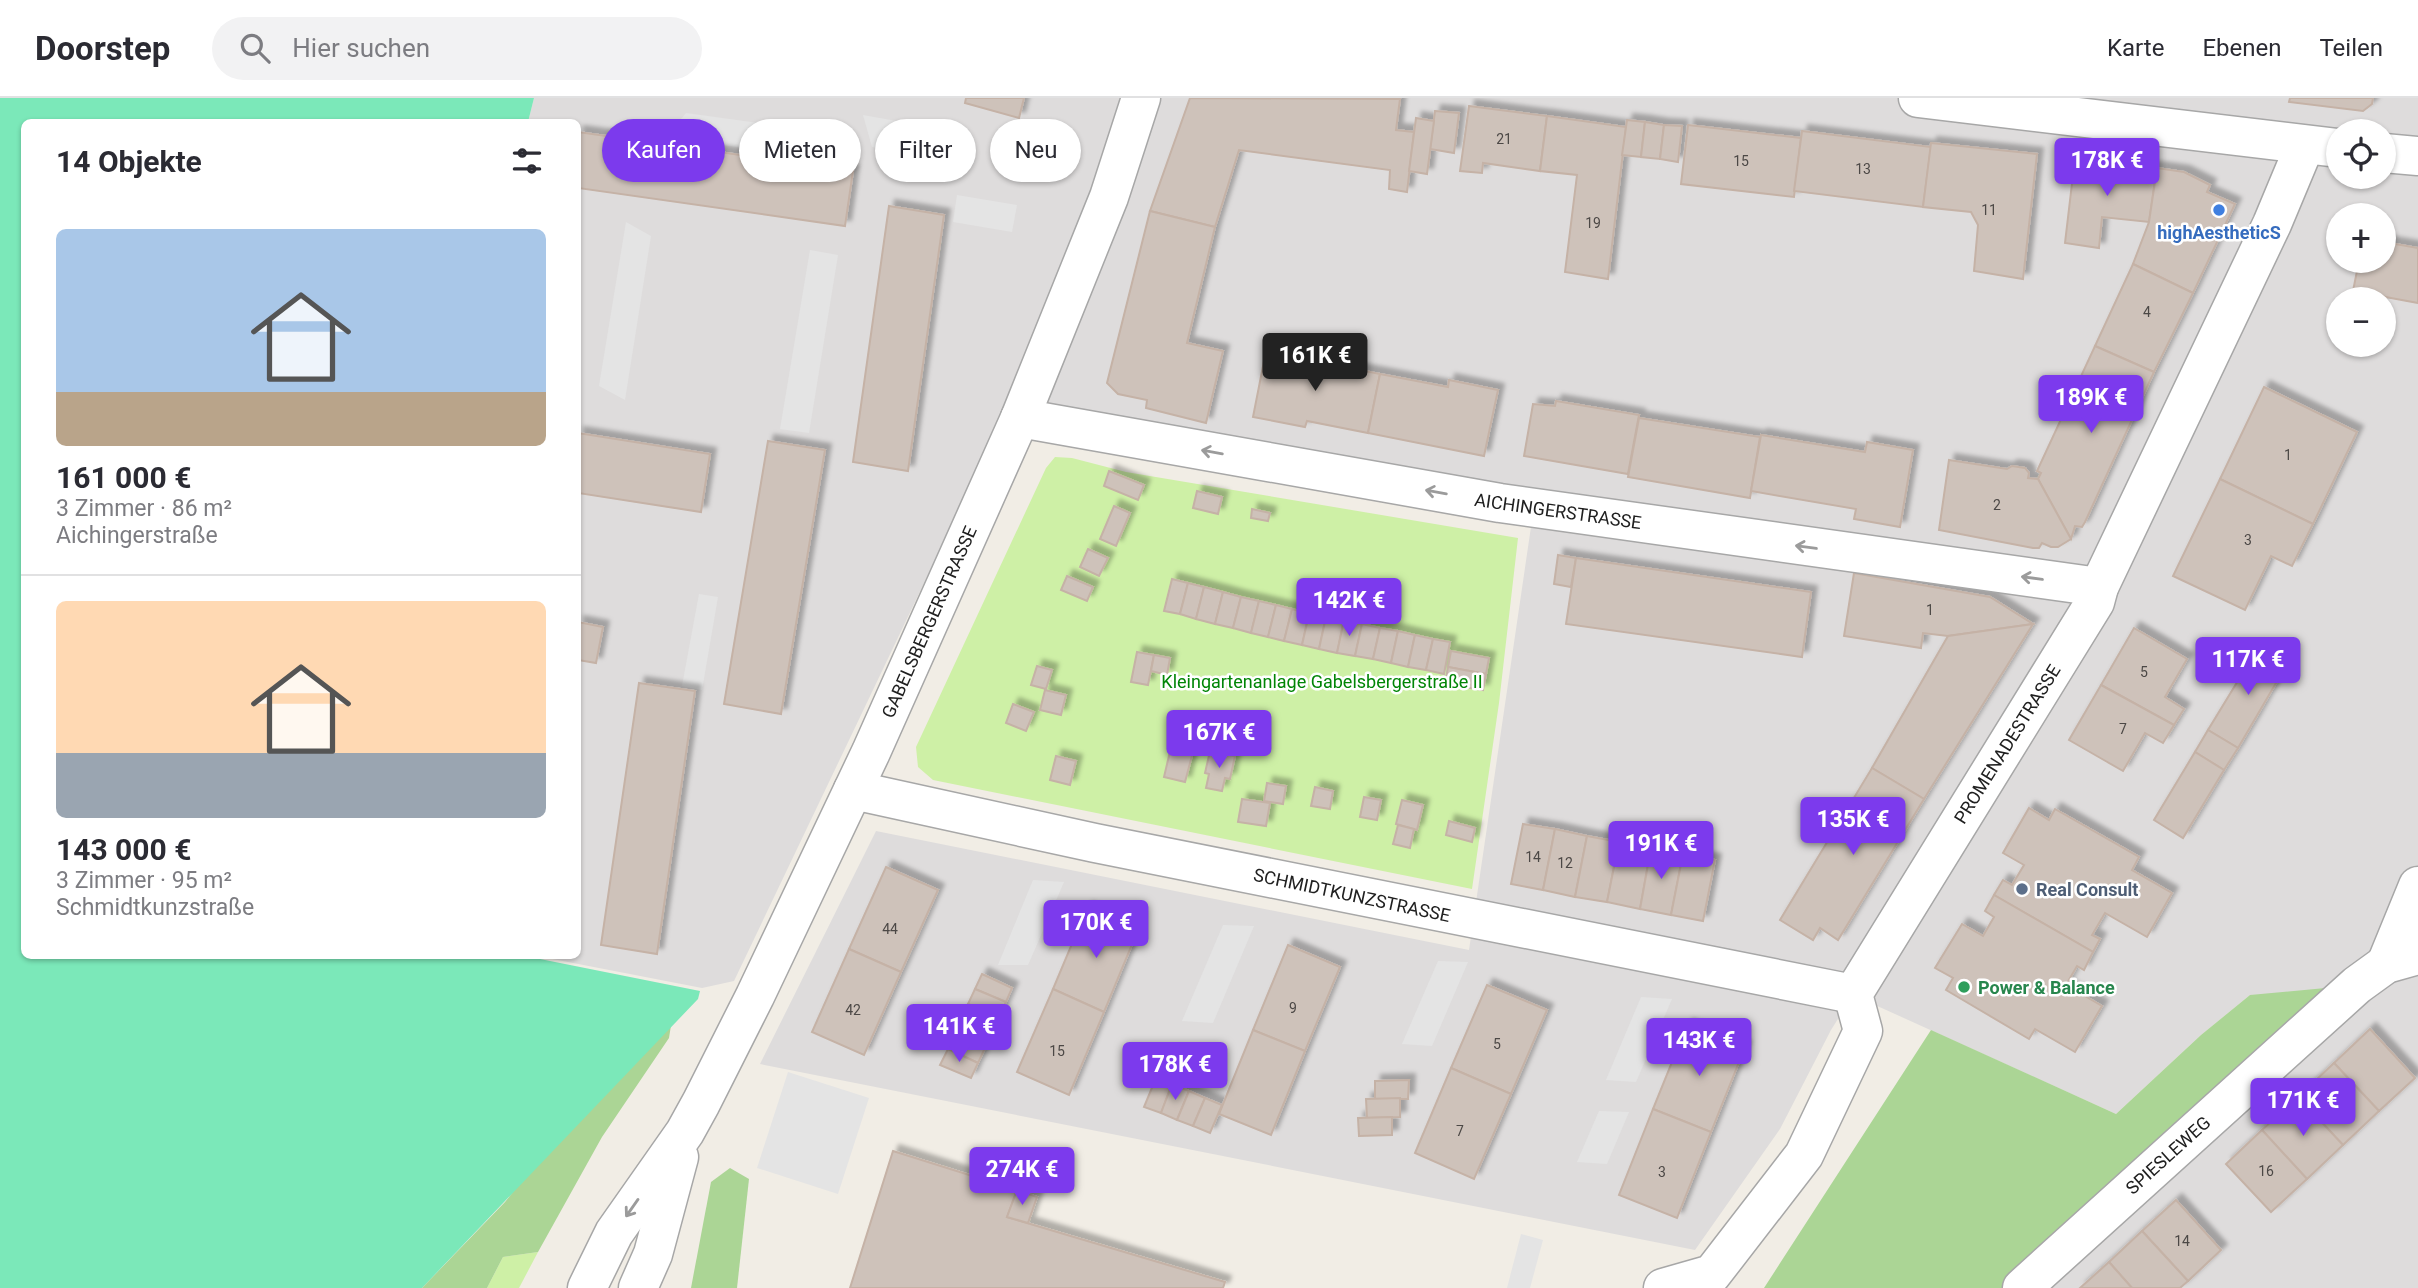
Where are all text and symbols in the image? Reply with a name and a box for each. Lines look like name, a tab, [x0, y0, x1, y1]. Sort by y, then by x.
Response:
search box	[212, 17, 702, 80]
text: Doorstep	[35, 29, 170, 68]
icon: search	[236, 29, 274, 67]
text: Hier suchen	[292, 33, 430, 63]
text: Karte	[2107, 34, 2164, 62]
text: Ebenen	[2202, 34, 2281, 62]
text: Teilen	[2319, 34, 2383, 62]
chip: Kaufen	[602, 119, 725, 182]
chip: Mieten	[739, 119, 861, 182]
chip: Filter	[875, 119, 976, 182]
chip: Neu	[990, 119, 1081, 182]
map controls	[2326, 119, 2396, 357]
button: locate	[2326, 119, 2396, 189]
house number: 21	[1496, 131, 1512, 147]
pin: 178K €	[2050, 139, 2164, 198]
icon: filters	[508, 142, 546, 180]
text: 14 Objekte	[56, 144, 202, 179]
text: 178K €	[2070, 147, 2144, 174]
house number: 15	[1733, 153, 1749, 169]
house number: 13	[1855, 161, 1871, 177]
house number: 11	[1981, 202, 1997, 218]
marker: highAestheticS	[2211, 202, 2227, 218]
button: +	[2326, 203, 2396, 273]
house number: 19	[1585, 215, 1601, 231]
place label: highAestheticS	[2157, 222, 2281, 243]
icon: home	[238, 274, 364, 400]
button: −	[2326, 287, 2396, 357]
house number: 4	[2143, 304, 2151, 320]
pin: 161K €	[1258, 334, 1372, 393]
text: 161K €	[1278, 342, 1352, 369]
pin: 189K €	[2034, 376, 2148, 435]
text: 189K €	[2054, 384, 2128, 411]
one-way arrow	[1201, 444, 1224, 458]
house number: 1	[2284, 447, 2292, 463]
text: 161 000 €	[56, 460, 191, 495]
one-way arrow	[1425, 484, 1448, 498]
street label: AICHINGERSTRASSE	[1473, 489, 1643, 533]
text: 3 Zimmer · 86 m²	[56, 495, 232, 522]
house number: 2	[1993, 497, 2001, 513]
text: Aichingerstraße	[56, 522, 218, 549]
street label: GABELSBERGERSTRASSE	[877, 523, 981, 721]
house number: 3	[2244, 532, 2252, 548]
one-way arrow	[1796, 540, 1818, 553]
one-way arrow	[2021, 571, 2044, 584]
pin: 142K €	[1292, 578, 1406, 638]
text: 142K €	[1312, 587, 1386, 614]
house number: 1	[1926, 602, 1934, 618]
pin: 117K €	[2191, 638, 2305, 697]
icon: home	[238, 646, 364, 772]
text: 117K €	[2211, 646, 2285, 673]
street label: PROMENADESTRASSE	[1949, 661, 2065, 827]
house number: 5	[2140, 664, 2148, 680]
park label: Kleingartenanlage Gabelsbergerstraße II	[1161, 671, 1483, 692]
pin: 167K €	[1162, 710, 1276, 770]
text: 167K €	[1182, 719, 1256, 746]
house number: 7	[2119, 721, 2127, 737]
pin: 135K €	[1796, 798, 1910, 857]
text: 135K €	[1816, 806, 1890, 833]
pin: 191K €	[1604, 822, 1718, 881]
text: 191K €	[1624, 830, 1698, 857]
text: 143 000 €	[56, 832, 191, 867]
house number: 14	[1525, 849, 1541, 865]
house number: 12	[1557, 855, 1573, 871]
street label: SCHMIDTKUNZSTRASSE	[1252, 864, 1452, 926]
text: 3 Zimmer · 95 m²	[56, 867, 232, 894]
place label: Real Consult	[2036, 879, 2138, 900]
marker: Real Consult	[2014, 881, 2030, 897]
text: Schmidtkunzstraße	[56, 894, 254, 921]
pin: 170K €	[1039, 900, 1153, 960]
text: 170K €	[1059, 909, 1133, 936]
house number: 44	[882, 921, 898, 937]
place label: Power & Balance	[1978, 977, 2115, 998]
marker: Power & Balance	[1956, 979, 1972, 995]
house number: 9	[1289, 1000, 1297, 1016]
house number: 42	[845, 1002, 861, 1018]
pin: 141K €	[902, 1004, 1016, 1064]
text: 141K €	[922, 1013, 996, 1040]
pin: 143K €	[1642, 1018, 1756, 1078]
text: 143K €	[1662, 1027, 1736, 1054]
house number: 5	[1493, 1036, 1501, 1052]
pin: 178K €	[1118, 1042, 1232, 1102]
house number: 15	[1049, 1043, 1065, 1059]
text: 178K €	[1138, 1051, 1212, 1078]
pin: 171K €	[2246, 1079, 2360, 1138]
text: 171K €	[2266, 1087, 2340, 1114]
street label: SPIESLEWEG	[2121, 1112, 2215, 1198]
house number: 7	[1456, 1123, 1464, 1139]
pin: 274K €	[965, 1148, 1079, 1207]
text: 274K €	[985, 1156, 1059, 1183]
house number: 16	[2258, 1163, 2274, 1179]
house number: 3	[1658, 1164, 1666, 1180]
one-way arrow	[624, 1198, 639, 1217]
house number: 14	[2174, 1233, 2190, 1249]

